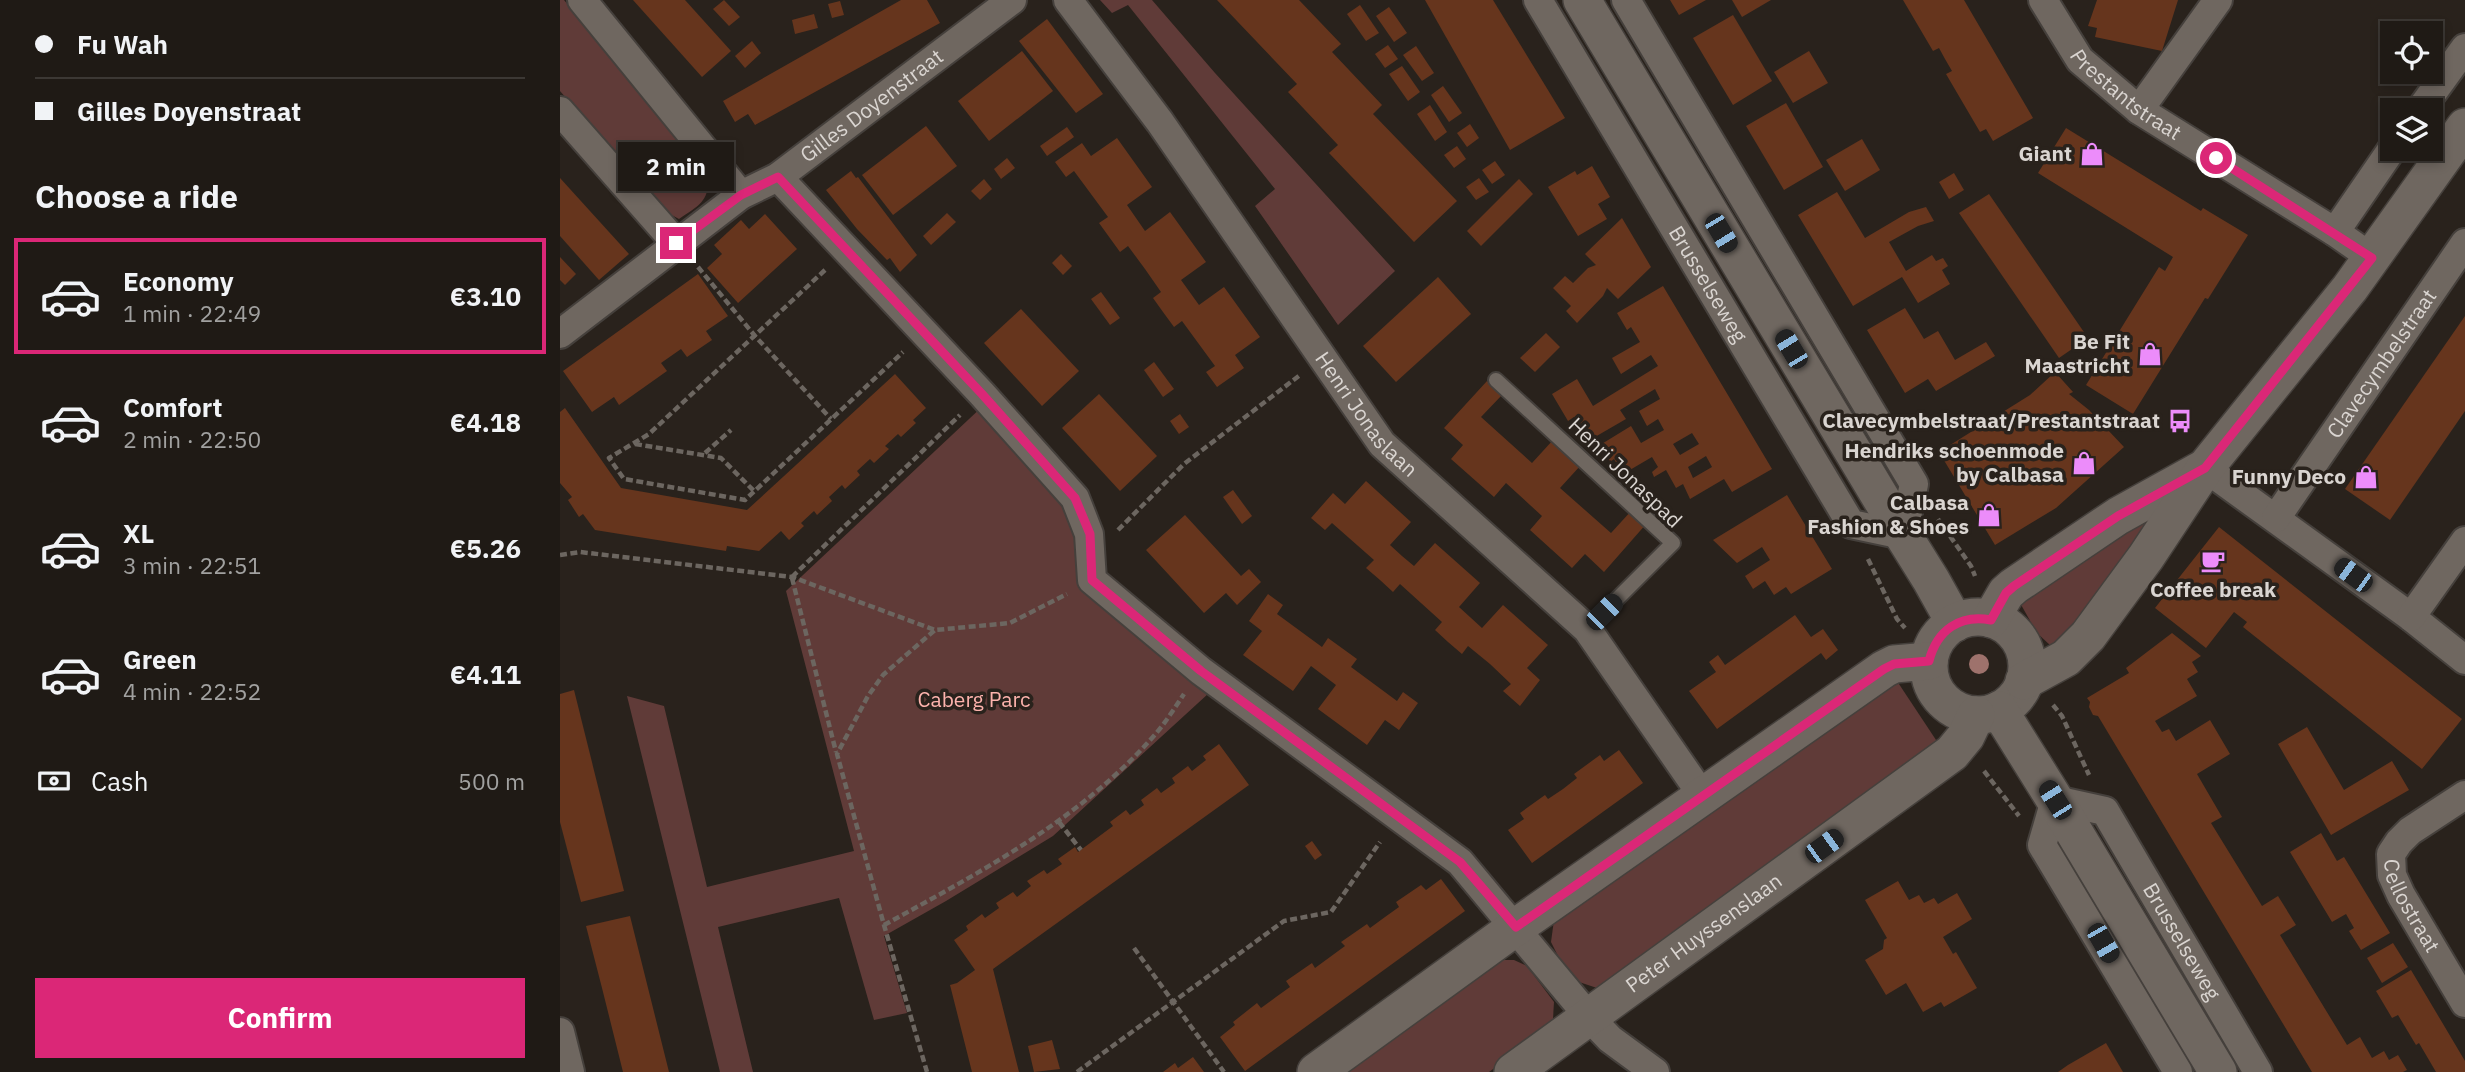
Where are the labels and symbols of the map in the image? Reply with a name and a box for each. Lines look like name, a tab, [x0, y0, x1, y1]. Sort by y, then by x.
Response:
street label: Gilles Doyenstraat	[794, 42, 948, 168]
street label: Prestantstraat	[2064, 44, 2187, 146]
place label: Giant	[2018, 139, 2072, 167]
shop icon: Giant	[2078, 140, 2106, 168]
callout: 2 min	[618, 142, 734, 190]
route start	[2200, 142, 2232, 174]
car	[1702, 210, 1741, 256]
street label: Brusselseweg	[1663, 220, 1754, 347]
route end	[660, 227, 692, 259]
street label: Clavecymbelstraat	[2320, 283, 2442, 443]
car	[1772, 326, 1811, 372]
place label: Be Fit Maastricht	[2025, 327, 2130, 379]
shop icon: Be Fit Maastricht	[2136, 340, 2164, 368]
street label: Henri Jonaslaan	[1309, 346, 1424, 483]
place label: Clavecymbelstraat/Prestantstraat	[1822, 406, 2160, 434]
bus stop icon: Clavecymbelstraat/Prestantstraat	[2166, 407, 2194, 435]
street label: Henri Jonaspad	[1563, 411, 1689, 534]
place label: Hendriks schoenmode by Calbasa	[1844, 436, 2064, 488]
shop icon: Hendriks schoenmode by Calbasa	[2070, 449, 2098, 477]
place label: Funny Deco	[2232, 462, 2346, 490]
shop icon: Funny Deco	[2352, 463, 2380, 491]
place label: Calbasa Fashion & Shoes	[1807, 488, 1969, 540]
shop icon: Calbasa Fashion & Shoes	[1975, 501, 2003, 529]
cafe icon: Coffee break	[2199, 547, 2227, 575]
car	[2330, 554, 2377, 596]
place label: Coffee break	[2150, 575, 2277, 603]
car	[1582, 590, 1627, 634]
park label: Caberg Parc	[917, 685, 1031, 713]
car	[2035, 777, 2076, 823]
car	[1801, 825, 1848, 867]
street label: Cellostraat	[2378, 858, 2447, 957]
street label: Peter Huyssenslaan	[1620, 866, 1787, 999]
street label: Brusselseweg	[2137, 877, 2228, 1005]
car	[2084, 920, 2123, 966]

